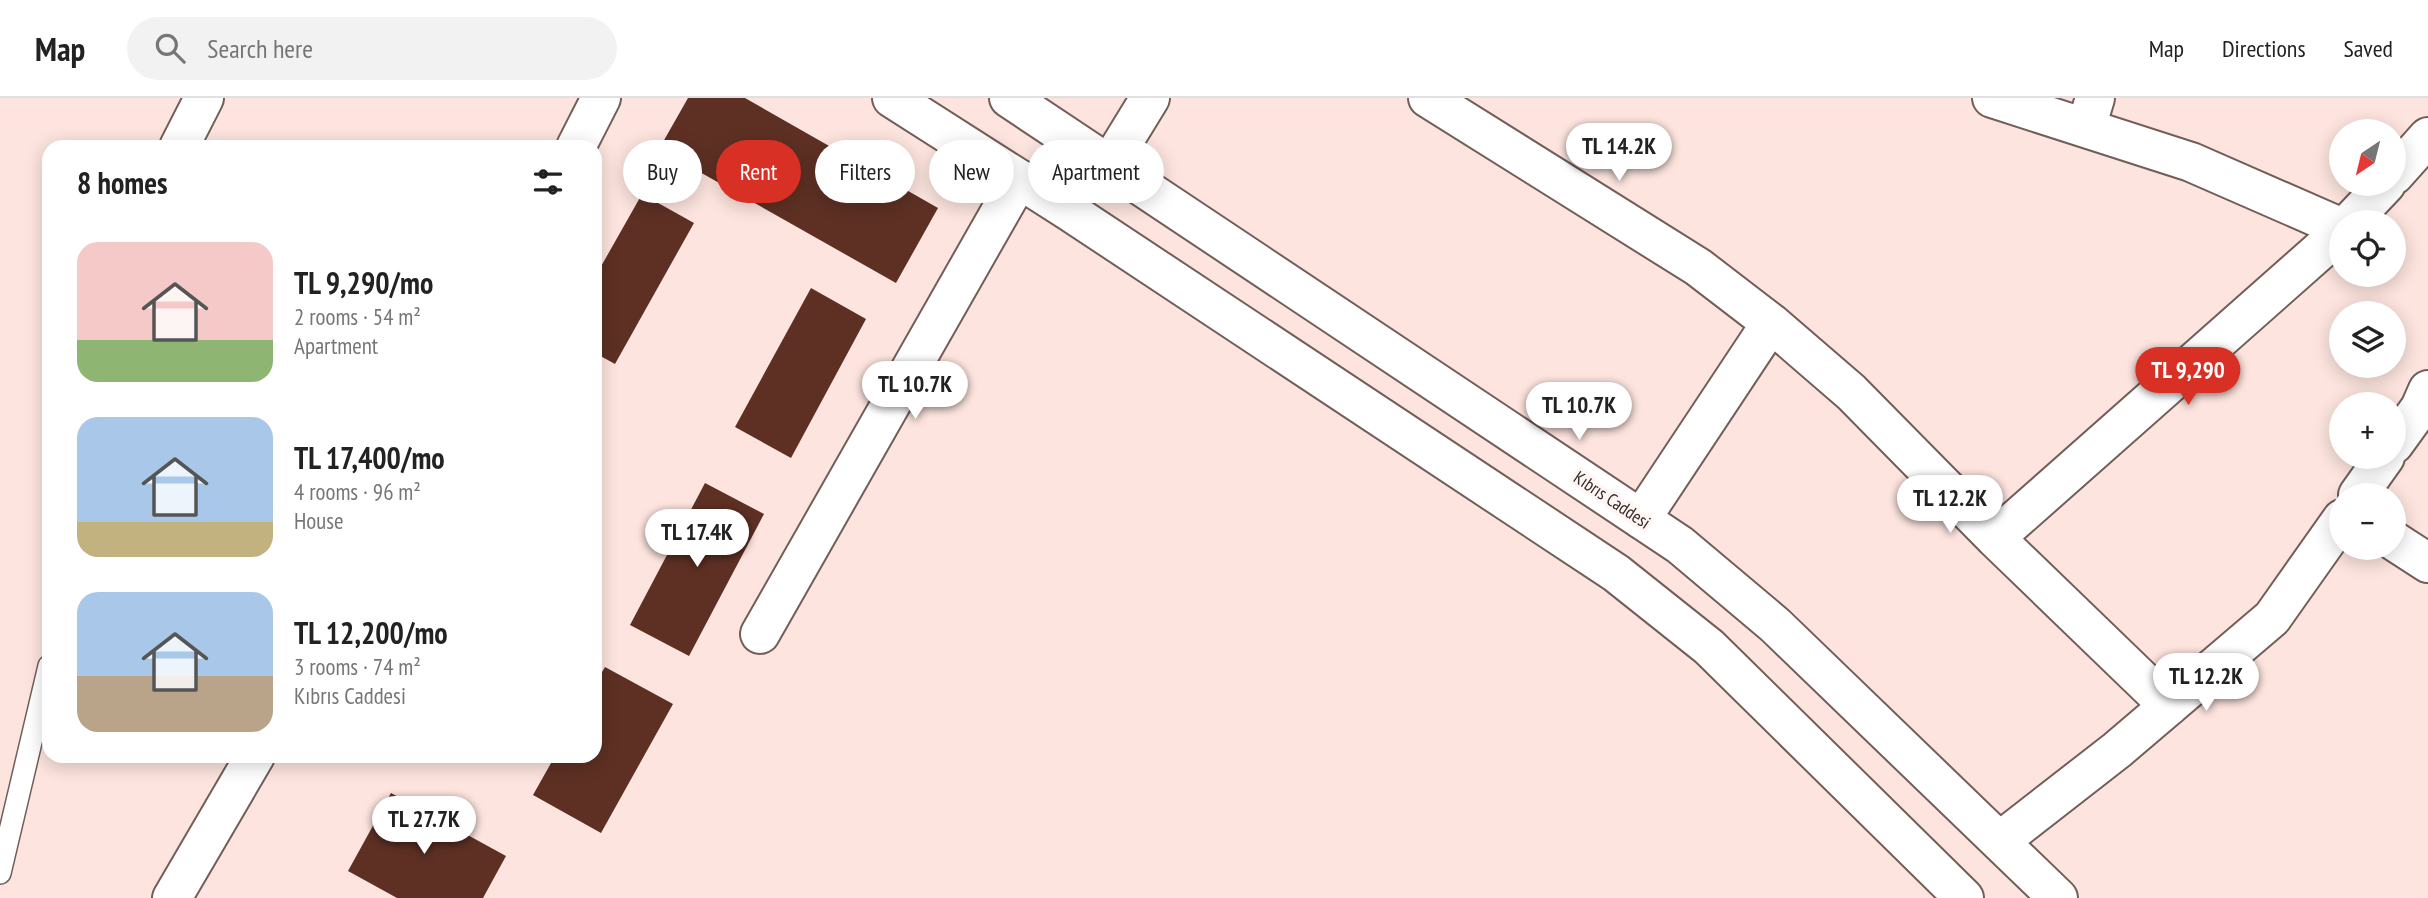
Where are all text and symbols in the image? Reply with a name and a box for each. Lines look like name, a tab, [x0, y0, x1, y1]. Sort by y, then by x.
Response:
search box	[127, 17, 617, 80]
text: Map	[35, 27, 85, 70]
icon: search	[151, 29, 189, 67]
text: Search here	[207, 32, 313, 65]
text: Map	[2149, 33, 2184, 64]
text: Directions	[2222, 33, 2306, 64]
text: Saved	[2344, 33, 2393, 64]
north arrow	[2329, 119, 2406, 196]
map controls	[2329, 119, 2406, 560]
pin: TL 14.2K	[1547, 123, 1691, 183]
text: TL 14.2K	[1582, 131, 1656, 160]
chip: Buy	[623, 140, 702, 203]
chip: Rent	[716, 140, 801, 203]
chip: Filters	[815, 140, 915, 203]
chip: New	[929, 140, 1014, 203]
chip: Apartment	[1028, 140, 1164, 203]
text: 8 homes	[77, 163, 168, 202]
icon: filters	[529, 163, 567, 201]
button: locate	[2329, 210, 2406, 287]
text: TL 9,290/mo	[294, 263, 433, 302]
icon: home	[133, 270, 217, 354]
button: layers	[2329, 301, 2406, 378]
text: 2 rooms · 54 m²	[294, 302, 421, 331]
text: Apartment	[294, 331, 378, 360]
pin: TL 9,290	[2116, 348, 2260, 407]
text: TL 9,290	[2151, 355, 2225, 384]
pin: TL 10.7K	[843, 362, 987, 421]
text: TL 10.7K	[878, 369, 952, 398]
pin: TL 10.7K	[1507, 382, 1651, 442]
text: TL 10.7K	[1542, 390, 1616, 419]
button: +	[2329, 392, 2406, 469]
text: TL 17,400/mo	[294, 438, 445, 477]
icon: home	[133, 445, 217, 529]
street label: Kıbrıs Caddesi	[1570, 466, 1655, 534]
pin: TL 12.2K	[1878, 476, 2022, 535]
text: 4 rooms · 96 m²	[294, 477, 421, 506]
text: TL 12.2K	[1913, 483, 1987, 512]
button: −	[2329, 483, 2406, 560]
text: House	[294, 506, 344, 535]
pin: TL 17.4K	[625, 510, 769, 569]
text: TL 17.4K	[661, 517, 733, 546]
text: TL 12,200/mo	[294, 613, 448, 652]
icon: home	[133, 620, 217, 704]
text: 3 rooms · 74 m²	[294, 652, 421, 681]
pin: TL 12.2K	[2134, 654, 2278, 713]
text: TL 12.2K	[2169, 661, 2243, 690]
text: Kıbrıs Caddesi	[294, 681, 406, 710]
pin: TL 27.7K	[352, 796, 496, 856]
text: TL 27.7K	[388, 804, 460, 833]

